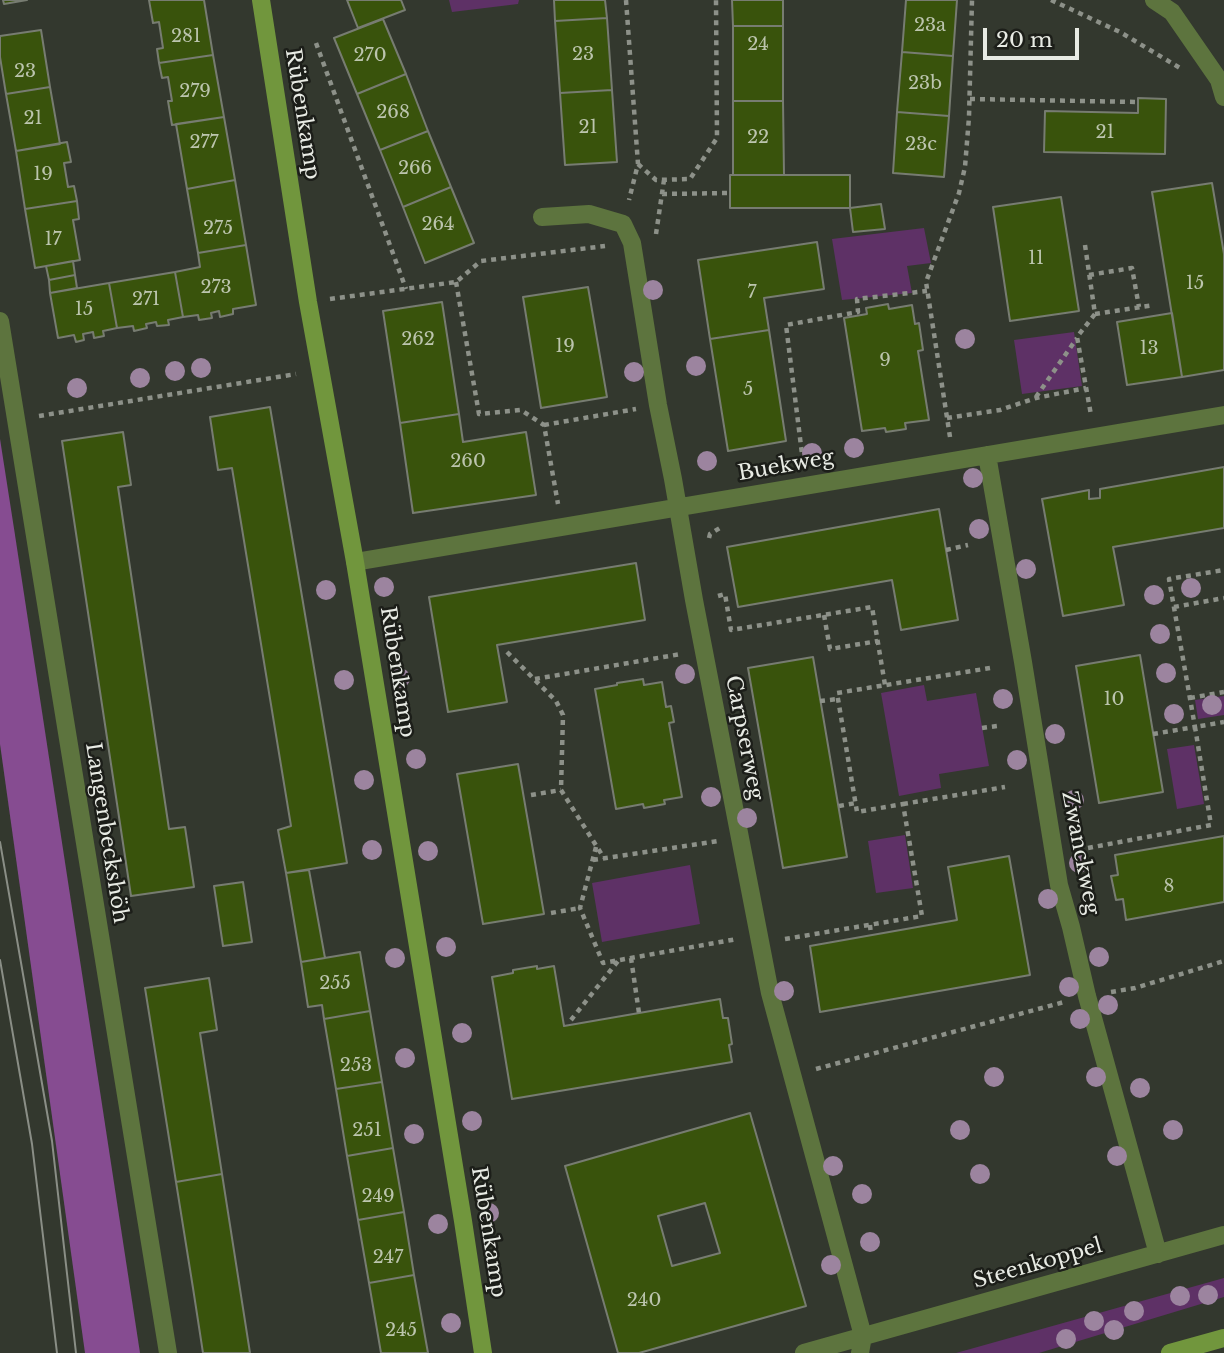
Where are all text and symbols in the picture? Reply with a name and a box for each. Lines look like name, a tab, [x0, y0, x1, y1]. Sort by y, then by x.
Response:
scale bar	[986, 14, 1082, 58]
house number: 23a	[914, 15, 946, 37]
house number: 281	[171, 26, 201, 48]
text: 20 m	[996, 27, 1053, 53]
house number: 24	[747, 34, 769, 56]
house number: 23	[572, 44, 594, 66]
house number: 270	[354, 45, 386, 67]
street label: Rübenkamp	[279, 47, 325, 181]
house number: 23	[14, 61, 36, 83]
house number: 23b	[908, 73, 942, 95]
house number: 279	[179, 81, 211, 103]
house number: 268	[376, 102, 410, 124]
house number: 21	[23, 108, 43, 130]
house number: 21	[578, 117, 598, 139]
house number: 21	[1095, 122, 1115, 144]
house number: 22	[747, 127, 769, 149]
house number: 277	[189, 132, 219, 154]
house number: 23c	[905, 134, 937, 156]
house number: 266	[398, 158, 432, 180]
house number: 19	[33, 164, 53, 186]
house number: 264	[421, 214, 455, 236]
house number: 275	[203, 218, 233, 240]
house number: 17	[44, 229, 62, 251]
house number: 11	[1028, 248, 1044, 270]
house number: 15	[1186, 273, 1204, 295]
house number: 273	[200, 277, 232, 299]
house number: 7	[747, 282, 757, 304]
house number: 271	[132, 289, 160, 311]
house number: 15	[75, 299, 93, 321]
house number: 262	[401, 329, 435, 351]
house number: 19	[555, 336, 575, 358]
house number: 13	[1139, 338, 1159, 360]
house number: 9	[879, 350, 891, 372]
house number: 5	[743, 379, 753, 401]
street label: Buekweg	[736, 445, 836, 487]
house number: 260	[450, 451, 486, 473]
street label: Rübenkamp	[374, 605, 420, 739]
street label: Carpserweg	[720, 674, 768, 802]
house number: 10	[1104, 689, 1124, 711]
street label: Langenbeckshöh	[79, 741, 133, 925]
street label: Zwanckweg	[1056, 789, 1104, 917]
house number: 8	[1164, 876, 1174, 898]
house number: 255	[319, 973, 351, 995]
house number: 253	[340, 1055, 372, 1077]
house number: 251	[352, 1120, 382, 1142]
street label: Rübenkamp	[465, 1165, 511, 1299]
house number: 249	[361, 1186, 395, 1208]
street label: Steenkoppel	[971, 1234, 1105, 1294]
house number: 247	[373, 1247, 403, 1269]
house number: 240	[627, 1290, 661, 1312]
house number: 245	[385, 1320, 417, 1342]

